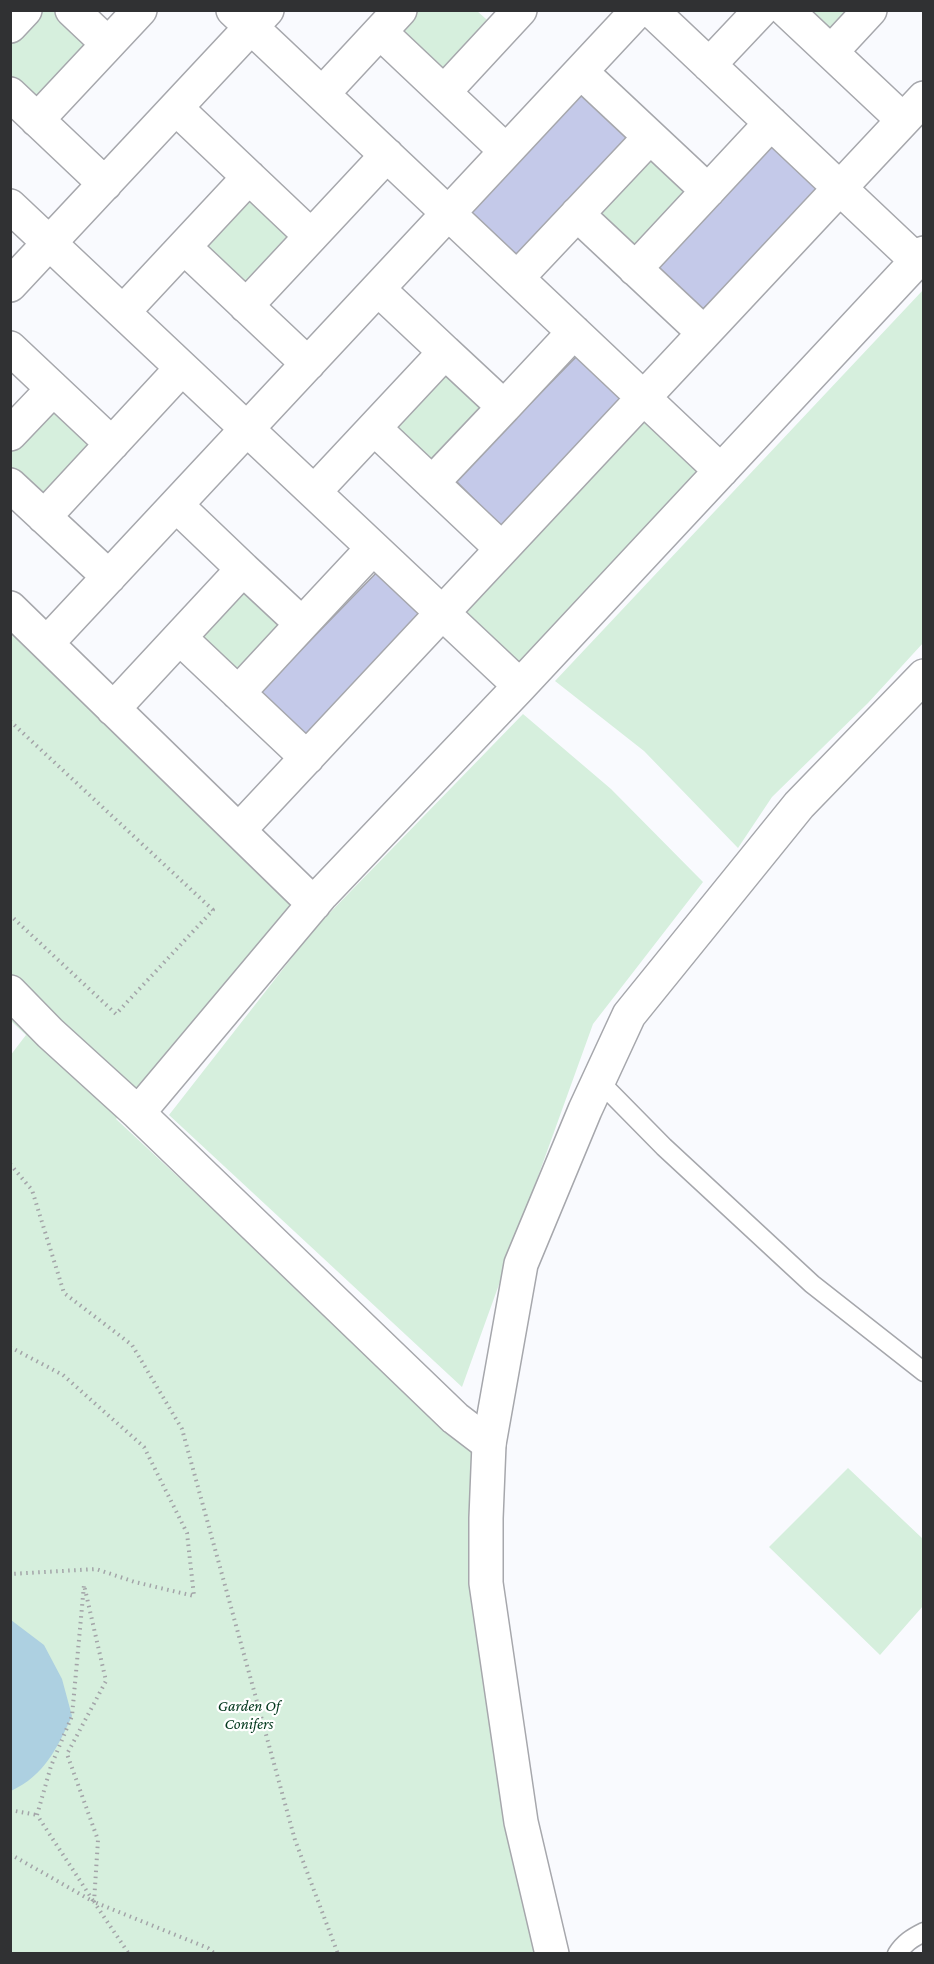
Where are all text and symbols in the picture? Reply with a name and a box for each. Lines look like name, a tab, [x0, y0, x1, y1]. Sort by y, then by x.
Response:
park label: Garden Of Conifers	[218, 1696, 280, 1734]

